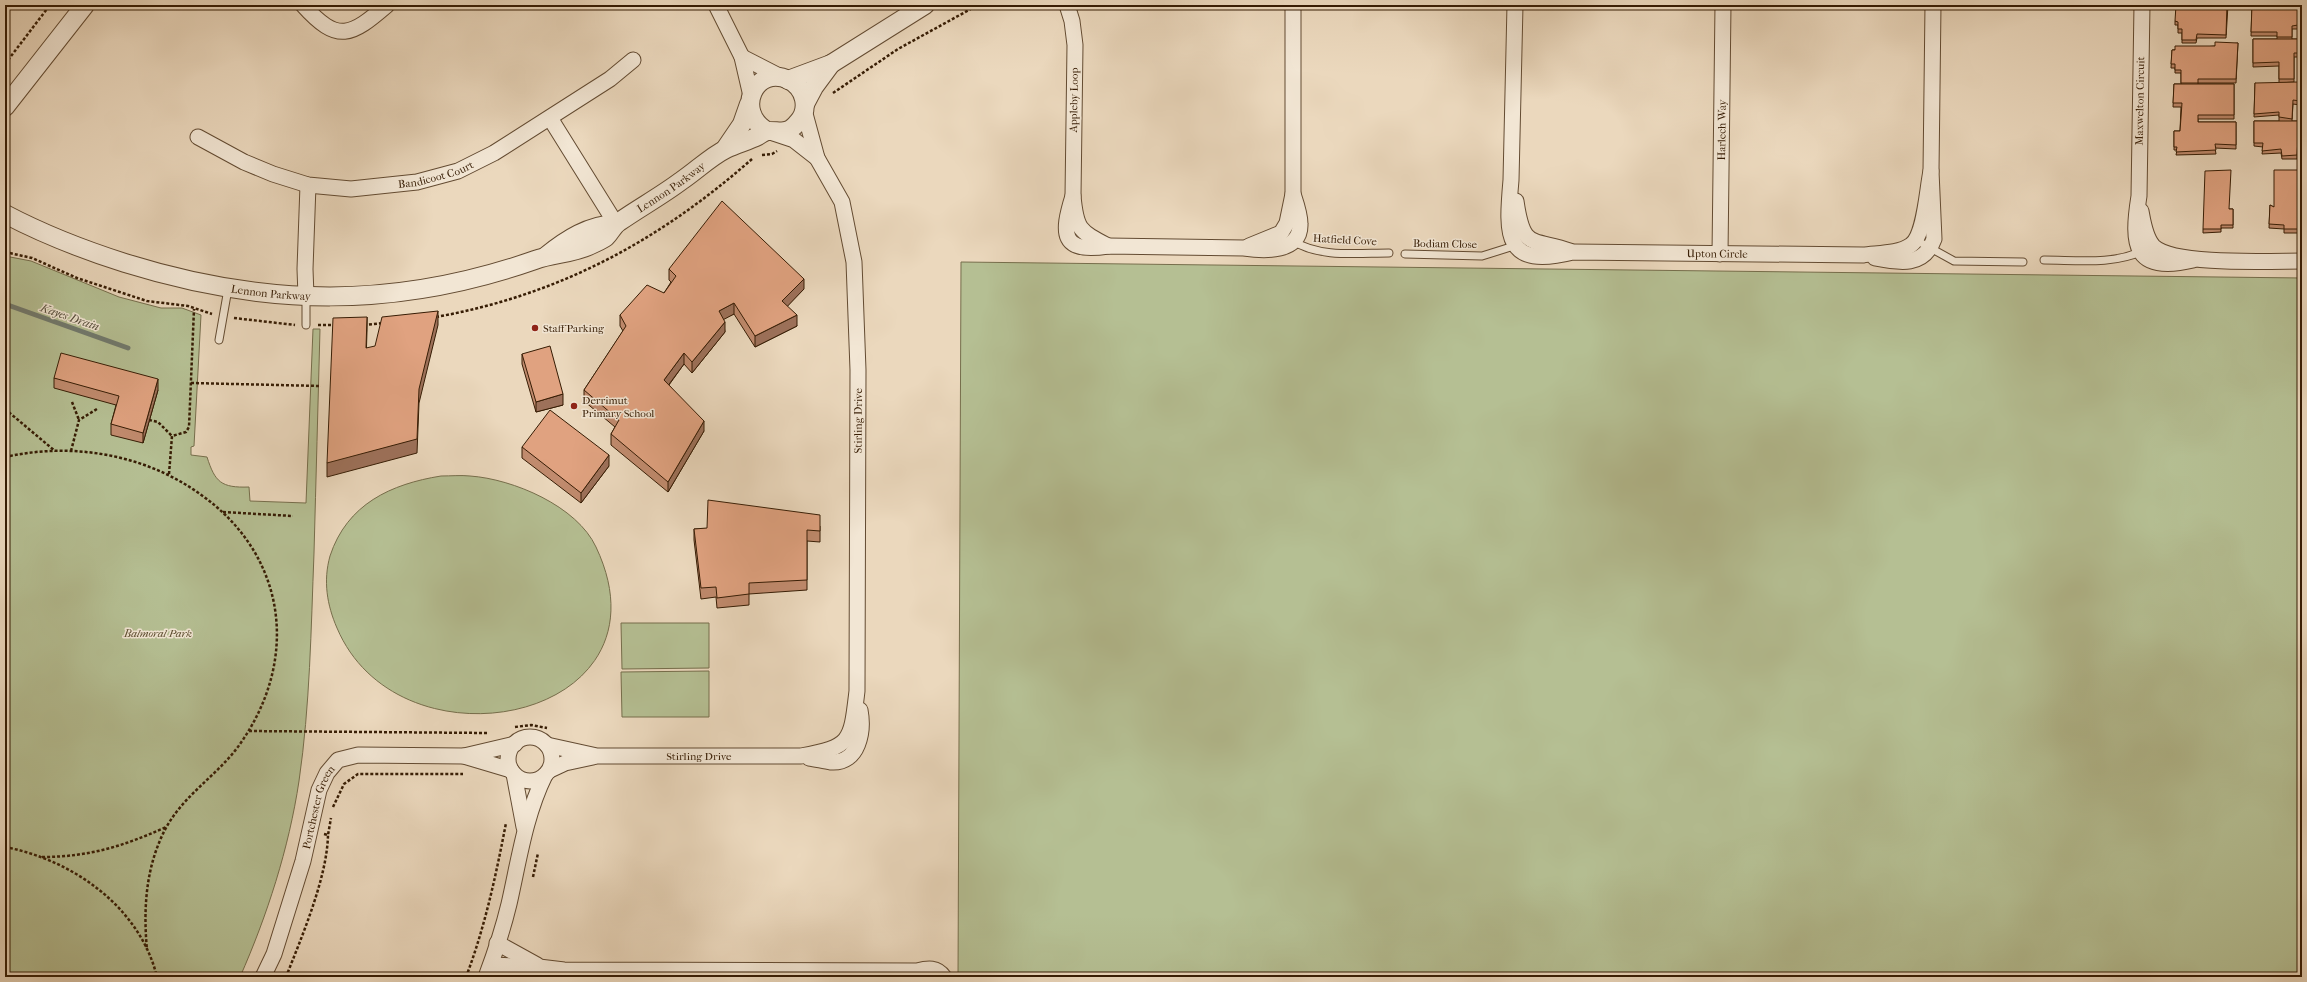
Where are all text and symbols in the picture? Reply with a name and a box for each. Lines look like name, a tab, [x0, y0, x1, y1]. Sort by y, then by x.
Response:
street label: Maxwelton Circuit	[2133, 56, 2147, 146]
street label: Appleby Loop	[1067, 67, 1081, 134]
street label: Harlech Way	[1715, 98, 1728, 161]
street label: Bandicoot Court	[397, 158, 476, 190]
street label: Lennon Parkway	[634, 158, 708, 215]
street label: Hatfield Cove	[1313, 232, 1378, 248]
street label: Bodiam Close	[1413, 237, 1478, 251]
street label: Upton Circle	[1686, 247, 1748, 260]
street label: Lennon Parkway	[230, 282, 312, 303]
water label: Kayes Drain	[38, 300, 102, 334]
place label: Staff Parking	[543, 322, 604, 335]
marker: Staff Parking	[530, 323, 540, 333]
street label: Stirling Drive	[851, 388, 864, 453]
place label: Derrimut Primary School	[582, 394, 654, 420]
marker: Derrimut Primary School	[569, 401, 579, 411]
park label: Balmoral Park	[123, 627, 192, 640]
street label: Stirling Drive	[666, 750, 732, 763]
street label: Portchester Green	[299, 762, 338, 850]

